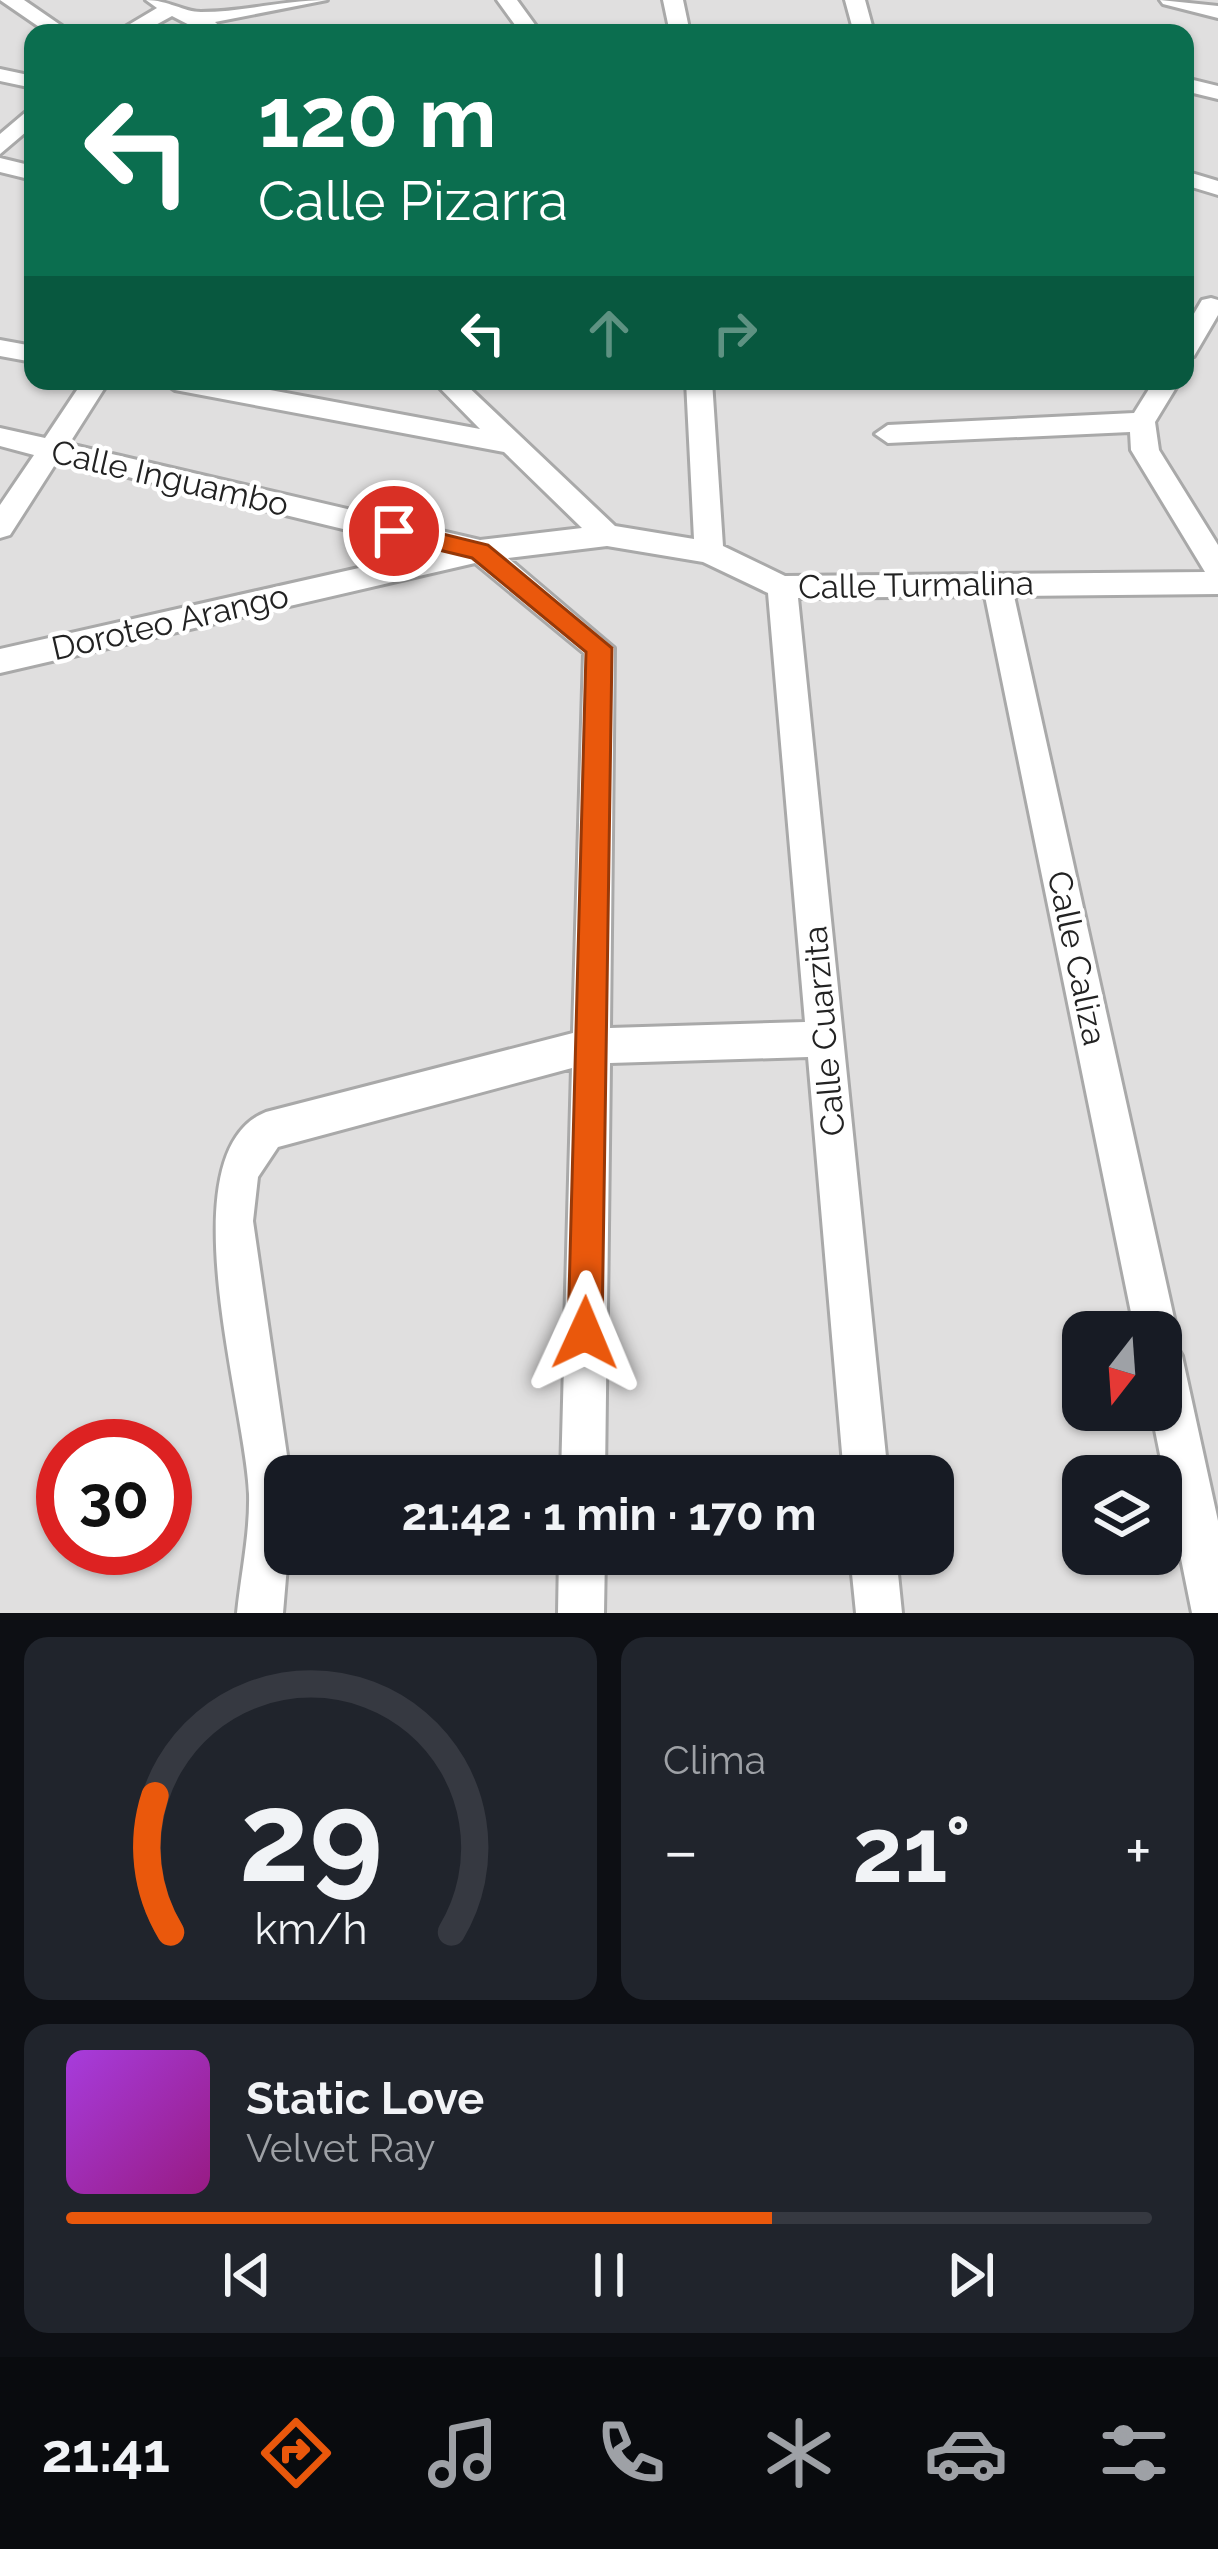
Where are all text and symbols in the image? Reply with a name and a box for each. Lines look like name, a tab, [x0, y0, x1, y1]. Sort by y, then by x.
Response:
text: 120 m	[258, 68, 497, 167]
icon: left	[60, 72, 216, 228]
text: Calle Pizarra	[258, 169, 568, 233]
icon: left	[450, 300, 516, 366]
icon: ahead	[576, 300, 642, 366]
icon: right	[702, 300, 768, 366]
street label: Calle Inguambo	[48, 432, 292, 524]
pin	[343, 480, 445, 582]
icon: arrive	[361, 498, 427, 564]
street label: Calle Turmalina	[798, 563, 1034, 607]
street label: Doroteo Arango	[48, 576, 292, 668]
street label: Calle Caliza	[1039, 867, 1115, 1049]
street label: Calle Cuarzita	[795, 924, 853, 1138]
position arrow	[522, 1270, 648, 1396]
north arrow	[1062, 1311, 1182, 1431]
map controls	[1062, 1311, 1182, 1575]
speed limit sign: 30	[36, 1419, 192, 1575]
button: layers	[1062, 1455, 1182, 1575]
text: 21:42 · 1 min · 170 m	[402, 1488, 816, 1541]
text: Clima	[663, 1737, 766, 1783]
text: 29	[239, 1764, 382, 1910]
text: 21°	[852, 1797, 971, 1903]
text: −	[663, 1812, 699, 1889]
text: +	[1125, 1812, 1152, 1889]
text: km/h	[254, 1903, 367, 1953]
text: Static Love	[246, 2072, 484, 2125]
text: Velvet Ray	[246, 2125, 435, 2171]
icon: previous	[214, 2242, 280, 2308]
icon: pause	[576, 2242, 642, 2308]
icon: next	[938, 2242, 1004, 2308]
icon: directions	[254, 2411, 338, 2495]
icon: music	[421, 2411, 505, 2495]
icon: phone	[589, 2411, 673, 2495]
icon: climate	[757, 2411, 841, 2495]
icon: car	[924, 2411, 1008, 2495]
icon: filters	[1092, 2411, 1176, 2495]
text: 21:41	[42, 2421, 170, 2485]

